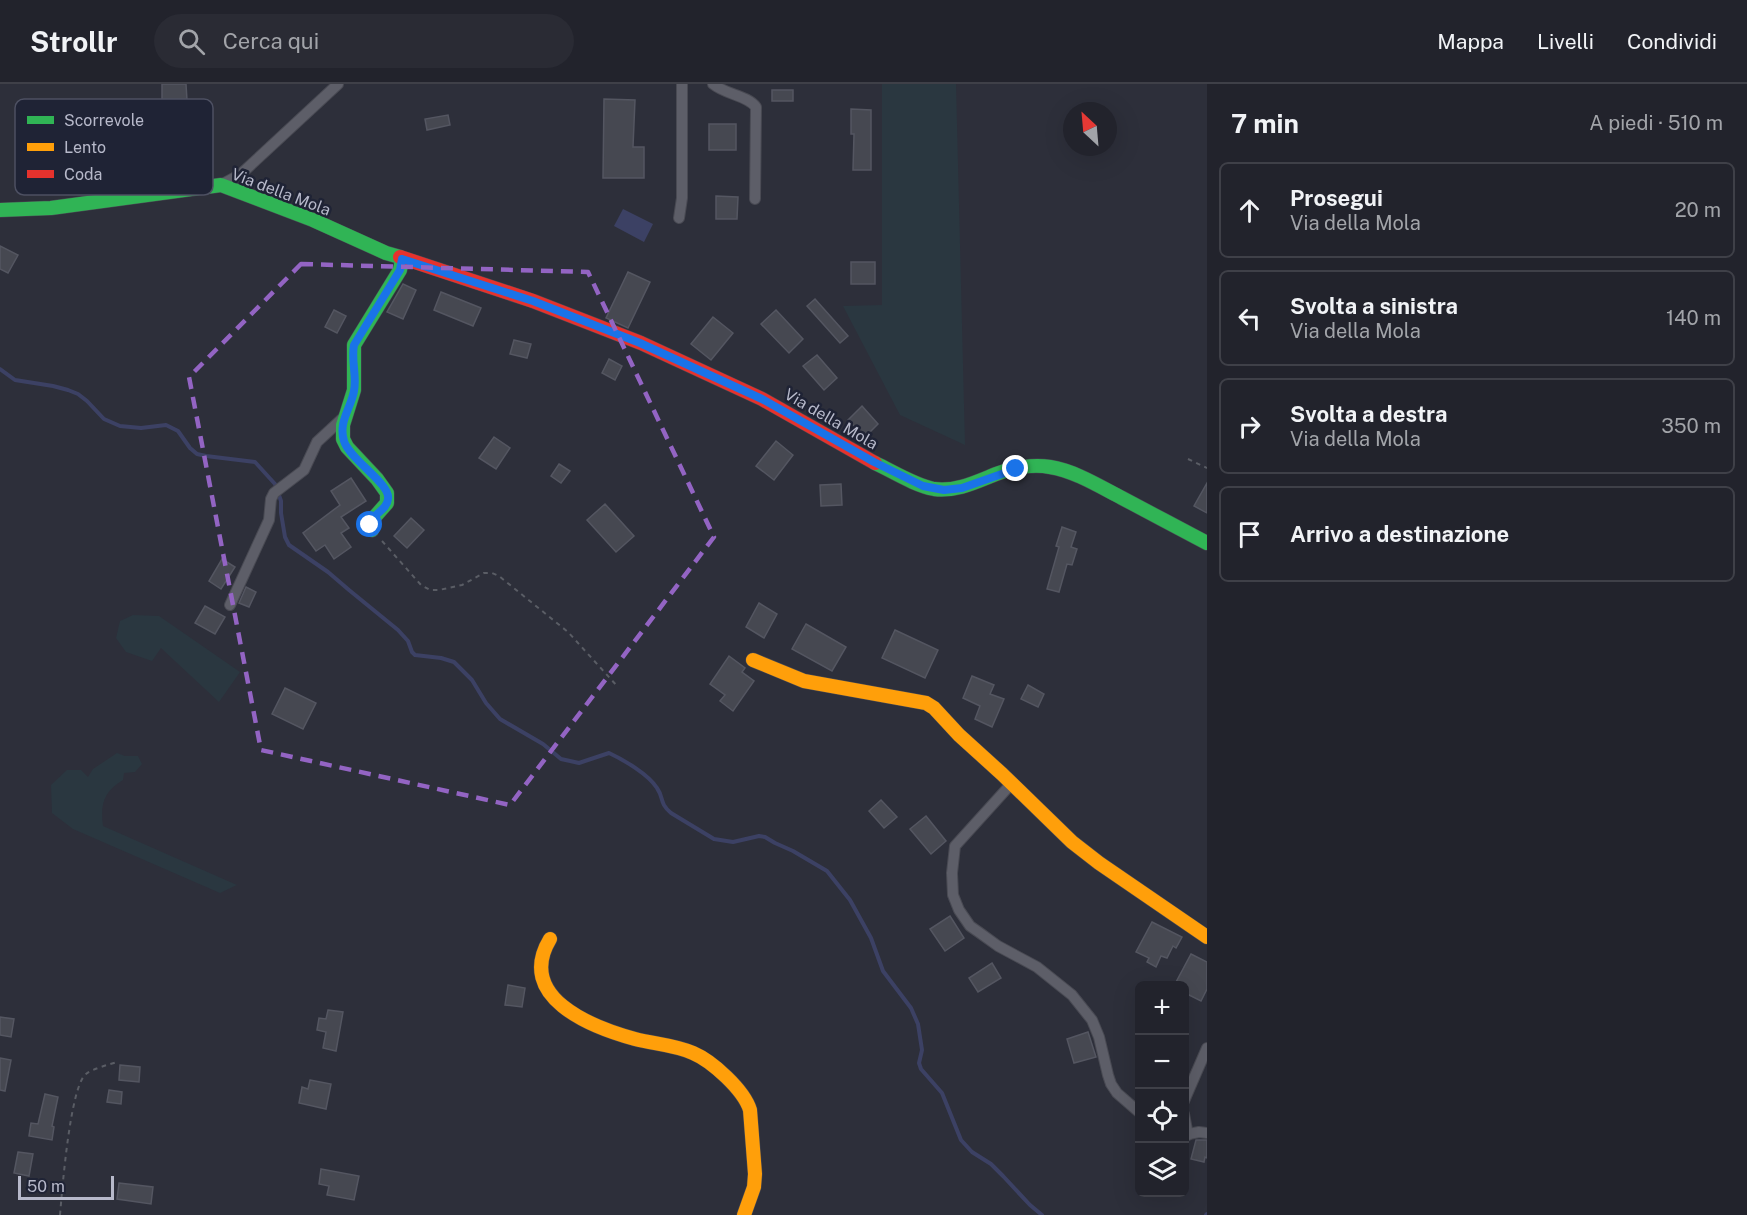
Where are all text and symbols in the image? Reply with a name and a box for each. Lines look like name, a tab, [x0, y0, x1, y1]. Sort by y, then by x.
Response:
search box	[154, 14, 574, 68]
text: Strollr	[30, 25, 118, 58]
icon: search	[175, 25, 208, 58]
text: Cerca qui	[223, 28, 319, 54]
text: Mappa	[1437, 29, 1504, 54]
text: Livelli	[1537, 29, 1594, 54]
text: Condividi	[1627, 29, 1717, 54]
legend	[15, 99, 213, 195]
north arrow	[1063, 102, 1117, 156]
text: 7 min	[1231, 108, 1299, 139]
text: Scorrevole	[64, 111, 144, 130]
text: A piedi · 510 m	[1589, 111, 1723, 135]
text: Lento	[64, 138, 106, 157]
street label: Via della Mola	[229, 164, 333, 220]
text: Coda	[64, 165, 102, 184]
text: Prosegui	[1290, 185, 1383, 211]
icon: ahead	[1233, 194, 1266, 227]
text: 20 m	[1675, 198, 1721, 222]
text: Via della Mola	[1290, 211, 1421, 235]
text: Svolta a sinistra	[1290, 293, 1458, 319]
icon: left	[1233, 302, 1266, 335]
text: 140 m	[1666, 306, 1721, 330]
text: Via della Mola	[1290, 319, 1421, 343]
street label: Via della Mola	[781, 385, 881, 453]
text: Svolta a destra	[1290, 401, 1447, 427]
icon: right	[1233, 410, 1266, 443]
text: 350 m	[1661, 414, 1721, 438]
text: Via della Mola	[1290, 427, 1421, 451]
route end	[1002, 455, 1028, 481]
route start	[356, 511, 382, 537]
icon: arrive	[1233, 518, 1266, 551]
text: Arrivo a destinazione	[1290, 521, 1509, 547]
map controls	[1135, 981, 1189, 1197]
button: +	[1135, 981, 1189, 1035]
button: −	[1135, 1035, 1189, 1089]
button: locate	[1135, 1089, 1189, 1143]
button: layers	[1135, 1143, 1189, 1197]
scale bar	[18, 1173, 114, 1200]
text: 50 m	[27, 1177, 65, 1196]

